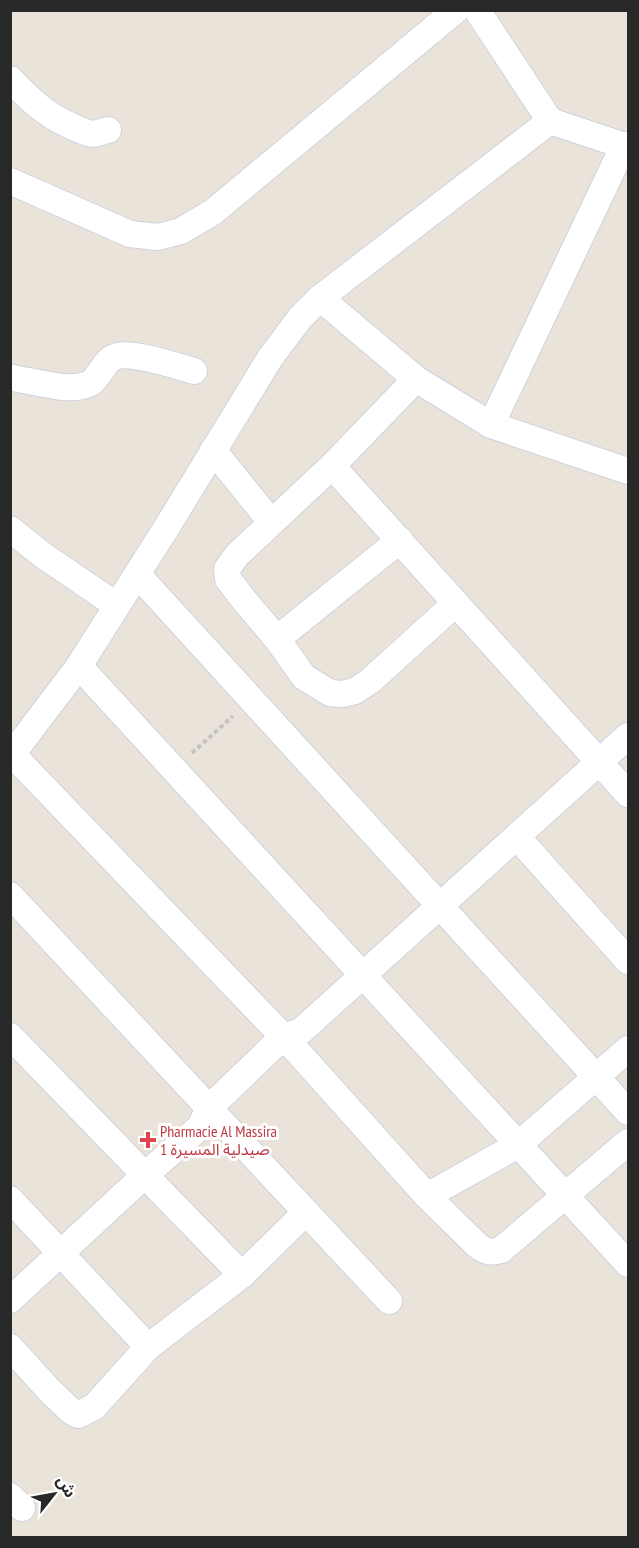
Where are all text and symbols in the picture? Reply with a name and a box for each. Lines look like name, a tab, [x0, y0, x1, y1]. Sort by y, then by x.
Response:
place label: Pharmacie Al Massira 1 صيدلية المسيرة	[160, 1121, 277, 1159]
marker: Pharmacie Al Massira 1 صيدلية المسيرة	[141, 1133, 155, 1147]
north arrow	[24, 1464, 84, 1524]
text: ش	[53, 1472, 81, 1501]

